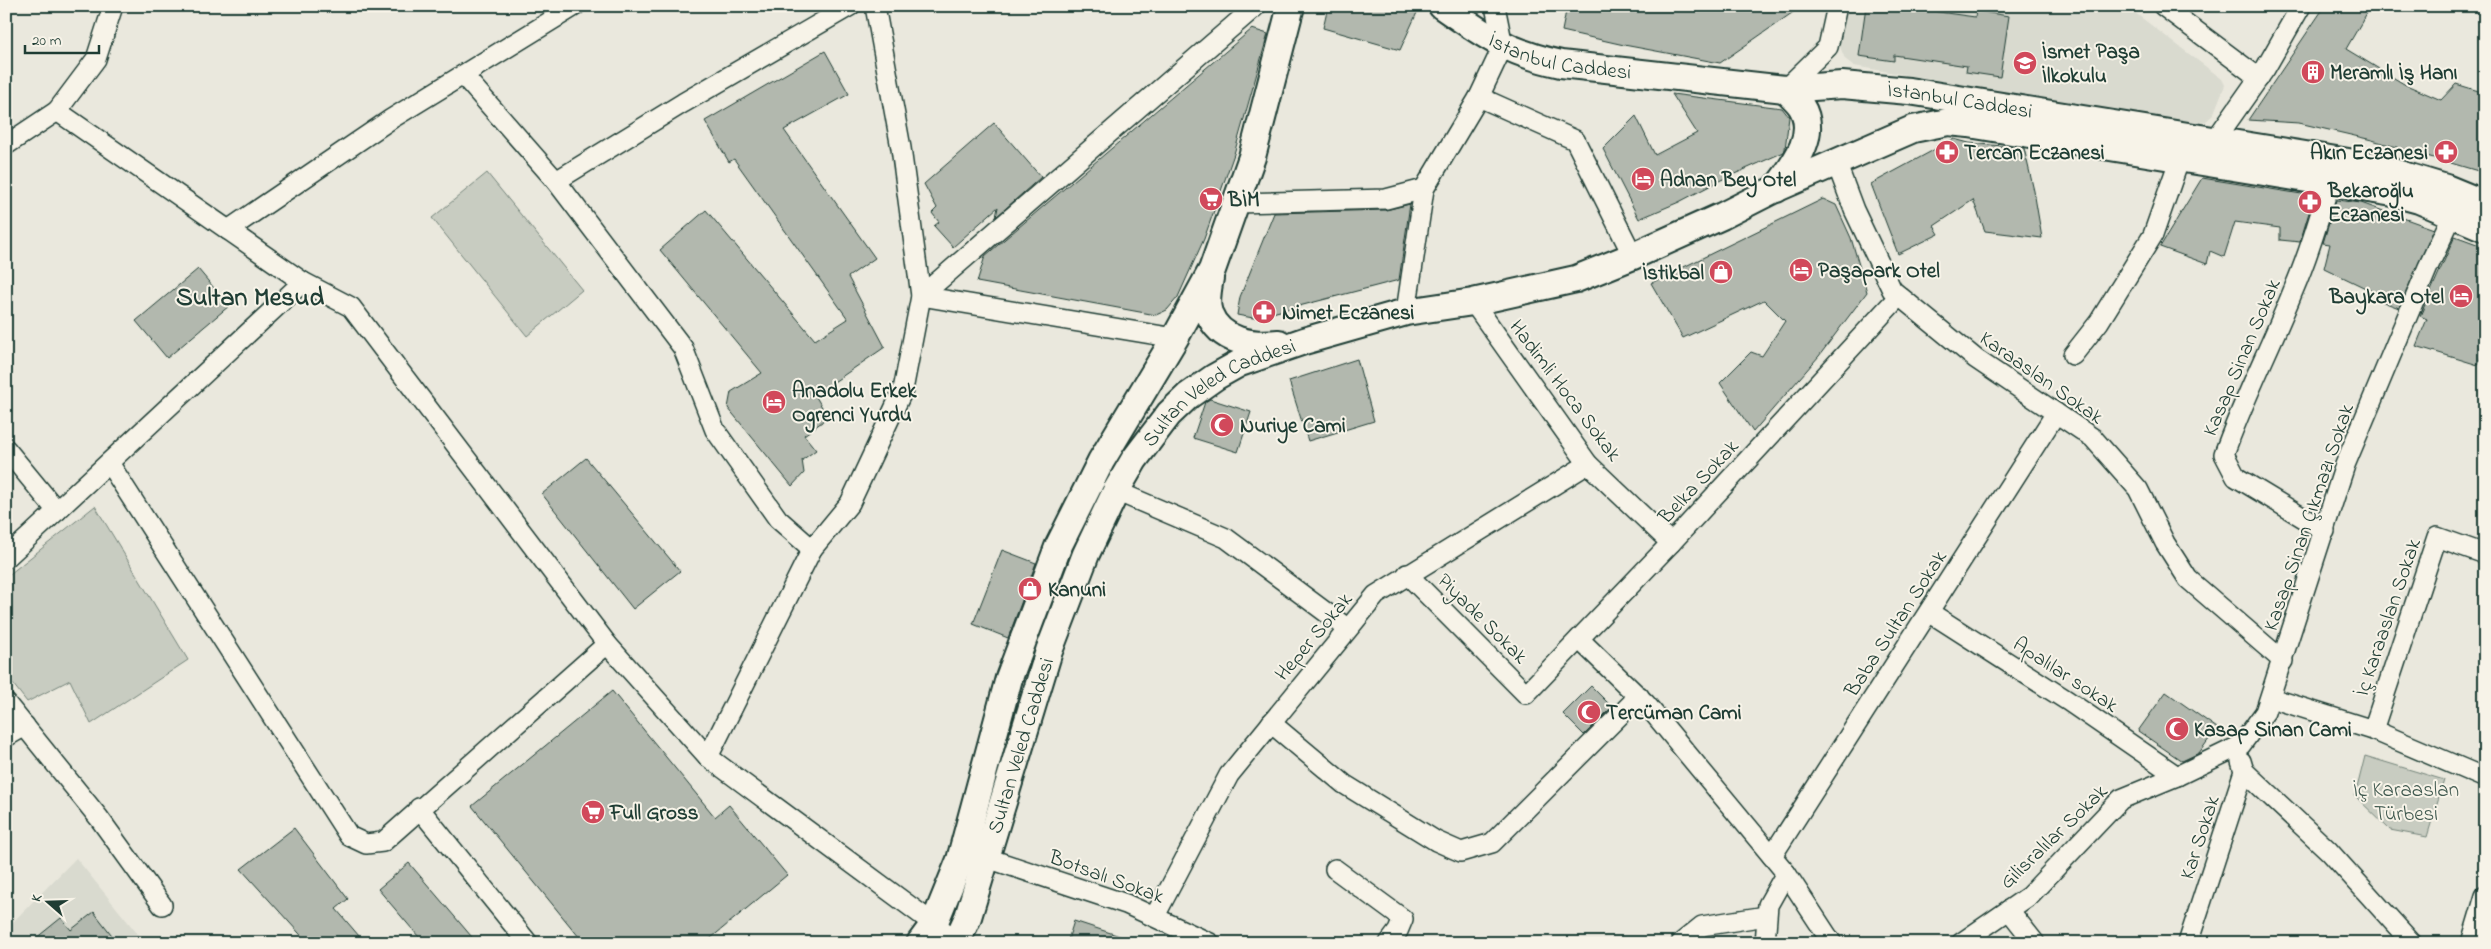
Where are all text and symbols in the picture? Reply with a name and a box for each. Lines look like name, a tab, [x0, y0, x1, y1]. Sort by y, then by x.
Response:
scale bar	[25, 22, 99, 54]
street label: İstanbul Caddesi	[1482, 26, 1633, 89]
text: 20 m	[32, 30, 62, 52]
place label: İsmet Paşa İlkokulu	[2042, 38, 2140, 92]
school or university icon: İsmet Paşa İlkokulu	[2012, 50, 2038, 76]
building icon: Meramlı İş Hanı	[2300, 59, 2326, 85]
place label: Meramlı İş Hanı	[2330, 59, 2458, 89]
street label: İstanbul Caddesi	[1886, 76, 2034, 128]
pharmacy icon: Tercan Eczanesi	[1934, 139, 1960, 165]
place label: Tercan Eczanesi	[1964, 139, 2105, 169]
place label: Akın Eczanesi	[2310, 139, 2428, 169]
pharmacy icon: Akın Eczanesi	[2433, 139, 2459, 165]
hotel icon: Adnan Bey Otel	[1630, 166, 1656, 192]
place label: Adnan Bey Otel	[1660, 166, 1797, 198]
place label: Bekaroğlu Eczanesi	[2327, 177, 2414, 231]
supermarket icon: BİM	[1198, 186, 1224, 212]
place label: BİM	[1227, 186, 1260, 216]
pharmacy icon: Bekaroğlu Eczanesi	[2297, 189, 2323, 215]
hotel icon: Paşapark Otel	[1788, 257, 1814, 283]
place label: Paşapark Otel	[1818, 257, 1940, 287]
place label: İstikbal	[1642, 259, 1704, 289]
shop icon: İstikbal	[1708, 259, 1734, 285]
street label: Kasap Sinan Sokak	[2196, 274, 2290, 441]
district label: Sultan Mesud	[176, 280, 324, 318]
place label: Baykara Otel	[2328, 283, 2444, 315]
hotel icon: Baykara Otel	[2448, 283, 2474, 309]
pharmacy icon: Nimet Eczanesi	[1251, 299, 1277, 325]
place label: Nimet Eczanesi	[1282, 299, 1415, 329]
street label: Hadimli Hoca Sokak	[1501, 314, 1628, 469]
street label: Karaaslan Sokak	[1973, 325, 2110, 433]
street label: Sultan Veled Caddesi	[1136, 332, 1300, 454]
place label: Anadolu Erkek Ogrenci Yurdu	[792, 377, 917, 433]
hotel icon: Anadolu Erkek Ogrenci Yurdu	[761, 389, 787, 415]
street label: Kasap Sinan Çıkmazı Sokak	[2257, 399, 2363, 635]
mosque icon: Nuriye Cami	[1209, 412, 1235, 438]
place label: Nuriye Cami	[1240, 412, 1346, 444]
street label: Belka Sokak	[1652, 433, 1747, 532]
street label: İç Karaaslan Sokak	[2348, 534, 2430, 700]
street label: Baba Sultan Sokak	[1837, 544, 1956, 704]
street label: Piyade Sokak	[1428, 567, 1534, 674]
shop icon: Kanuni	[1017, 576, 1043, 602]
place label: Kanuni	[1048, 576, 1106, 606]
street label: Heper Sokak	[1268, 586, 1361, 688]
street label: Apalılar sokak	[2006, 630, 2124, 721]
street label: Sultan Veled Caddesi	[981, 654, 1063, 838]
mosque icon: Tercüman Cami	[1576, 699, 1602, 725]
place label: Tercüman Cami	[1606, 699, 1742, 729]
mosque icon: Kasap Sinan Cami	[2164, 716, 2190, 742]
place label: Kasap Sinan Cami	[2194, 716, 2352, 746]
park label: İç Karaaslan Türbesi	[2353, 776, 2459, 830]
street label: Gilisralılar Sokak	[1994, 777, 2116, 897]
street label: Kar Sokak	[2173, 791, 2229, 884]
supermarket icon: Full Gross	[580, 799, 606, 825]
place label: Full Gross	[609, 799, 699, 829]
street label: Botsalı Sokak	[1044, 843, 1169, 913]
north arrow	[22, 876, 72, 926]
text: K	[26, 890, 49, 905]

